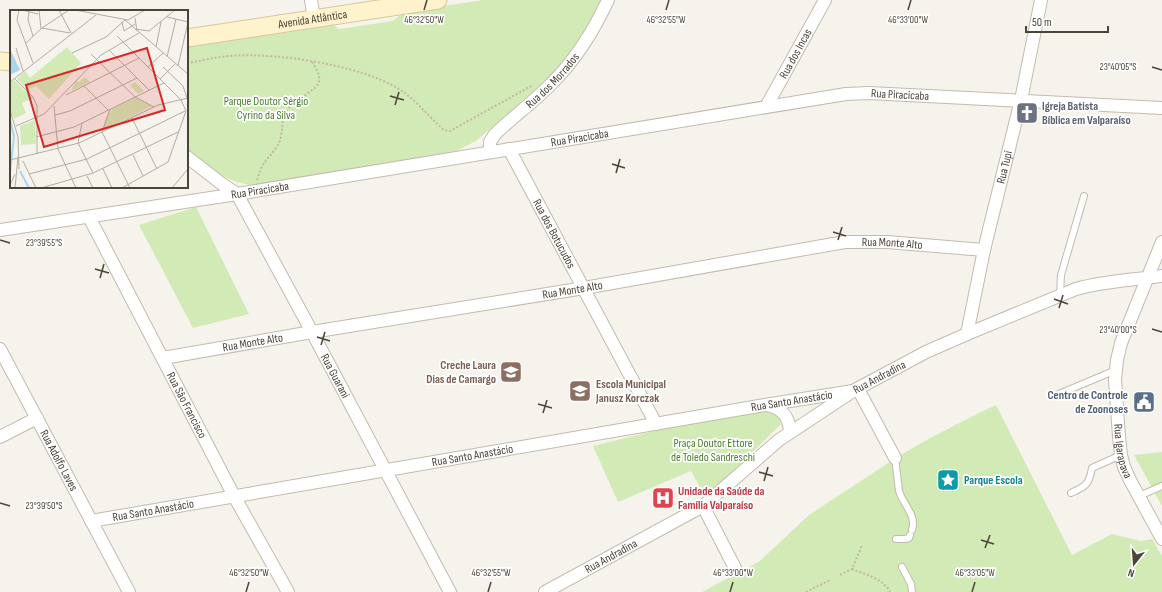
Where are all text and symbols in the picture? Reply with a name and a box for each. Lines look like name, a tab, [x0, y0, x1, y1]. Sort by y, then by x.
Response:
street label: Avenida Atlântica	[276, 6, 348, 32]
scale bar	[1026, 8, 1108, 34]
inset map	[10, 10, 188, 188]
text: 46°32'50"W	[404, 14, 444, 26]
text: 46°32'55"W	[647, 14, 686, 26]
text: 46°33'00"W	[888, 14, 928, 26]
text: 50 m	[1032, 15, 1052, 30]
street label: Rua dos Incas	[776, 26, 815, 81]
street label: Rua dos Morrados	[523, 50, 583, 111]
text: 23°40'05"S	[1100, 61, 1136, 73]
street label: Rua Piracicaba	[871, 86, 930, 104]
park label: Parque Doutor Sérgio Cyrino da Silva	[224, 94, 308, 123]
place label: Igreja Batista Bíblica em Valparaíso	[1042, 99, 1131, 128]
church icon: Igreja Batista Bíblica em Valparaíso	[1014, 100, 1040, 126]
street label: Rua Piracicaba	[550, 126, 610, 150]
street label: Rua Tupi	[993, 149, 1016, 185]
street label: Rua Piracicaba	[230, 178, 290, 202]
street label: Rua dos Botucudos	[530, 196, 579, 271]
street label: Rua Monte Alto	[862, 234, 923, 252]
text: 23°39'55"S	[26, 237, 62, 249]
street label: Rua Monte Alto	[541, 277, 604, 302]
text: 23°40'00"S	[1099, 324, 1137, 336]
street label: Rua Monte Alto	[221, 330, 284, 355]
street label: Rua Guarani	[317, 351, 353, 401]
street label: Rua Andradina	[850, 357, 908, 397]
place label: Creche Laura Dias de Camargo	[426, 358, 496, 387]
school or university icon: Creche Laura Dias de Camargo	[498, 359, 524, 385]
street label: Rua São Francisco	[163, 369, 210, 441]
place label: Escola Municipal Janusz Korczak	[595, 377, 666, 406]
school or university icon: Escola Municipal Janusz Korczak	[567, 378, 593, 404]
street label: Rua Santo Anastácio	[750, 387, 834, 415]
place label: Centro de Controle de Zoonoses	[1048, 388, 1128, 417]
public building icon: Centro de Controle de Zoonoses	[1131, 389, 1157, 415]
street label: Rua Igarapava	[1111, 423, 1136, 481]
street label: Rua Adolfo Laves	[37, 427, 81, 493]
park label: Praça Doutor Ettore de Toledo Sandreschi	[671, 436, 755, 465]
street label: Rua Santo Anastácio	[431, 441, 514, 470]
place icon: Parque Escola	[935, 467, 961, 493]
place label: Parque Escola	[964, 473, 1023, 488]
place label: Unidade da Saúde da Família Valparaíso	[678, 484, 764, 513]
hospital icon: Unidade da Saúde da Família Valparaíso	[650, 485, 676, 511]
street label: Rua Santo Anastácio	[111, 496, 195, 525]
text: 23°39'50"S	[25, 500, 63, 512]
street label: Rua Andradina	[582, 536, 640, 576]
north arrow	[1114, 544, 1154, 584]
text: N	[1126, 566, 1136, 580]
text: 46°32'50"W	[229, 567, 269, 579]
text: 46°32'55"W	[472, 567, 511, 579]
text: 46°33'00"W	[713, 567, 753, 579]
text: 46°33'05"W	[955, 567, 995, 579]

